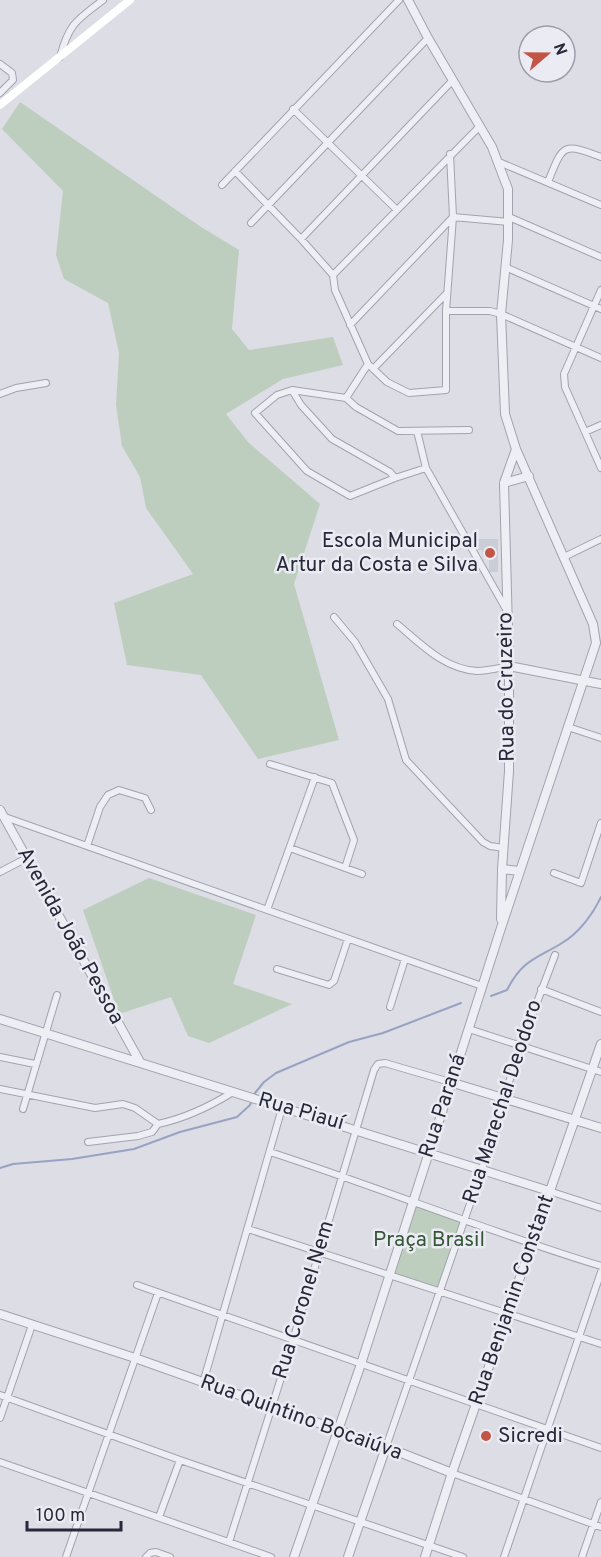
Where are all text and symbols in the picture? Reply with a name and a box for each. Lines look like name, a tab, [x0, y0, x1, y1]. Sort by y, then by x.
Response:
north arrow	[517, 24, 577, 84]
text: N	[548, 41, 571, 58]
place label: Escola Municipal Artur da Costa e Silva	[275, 528, 478, 579]
marker: Escola Municipal Artur da Costa e Silva	[483, 546, 497, 560]
street label: Rua do Cruzeiro	[492, 612, 522, 762]
street label: Avenida João Pessoa	[10, 843, 130, 1029]
street label: Rua Marechal Deodoro	[457, 997, 549, 1207]
street label: Rua Paraná	[414, 1051, 472, 1161]
street label: Rua Piauí	[255, 1087, 349, 1138]
street label: Rua Benjamin Constant	[463, 1191, 561, 1409]
street label: Rua Coronel Nem	[267, 1218, 341, 1382]
park label: Praça Brasil	[373, 1227, 485, 1254]
street label: Rua Quintino Bocaiúva	[196, 1369, 406, 1467]
place label: Sicredi	[498, 1423, 563, 1450]
marker: Sicredi	[479, 1429, 493, 1443]
scale bar	[27, 1494, 122, 1532]
text: 100 m	[36, 1505, 85, 1528]

